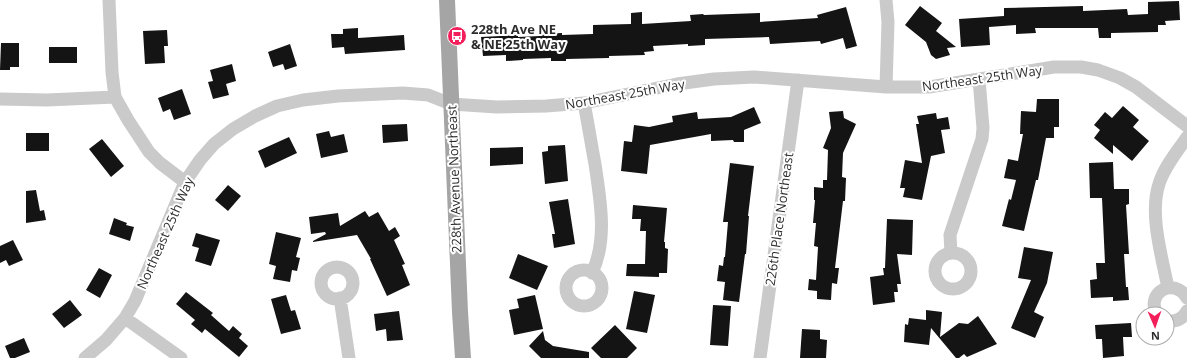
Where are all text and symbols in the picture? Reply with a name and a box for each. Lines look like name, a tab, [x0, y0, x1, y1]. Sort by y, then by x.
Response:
place label: 228th Ave NE & NE 25th Way	[471, 20, 566, 53]
bus stop icon: 228th Ave NE & NE 25th Way	[446, 25, 468, 47]
street label: Northeast 25th Way	[921, 61, 1044, 95]
street label: Northeast 25th Way	[564, 75, 687, 113]
street label: 228th Avenue Northeast	[442, 104, 466, 253]
street label: 226th Place Northeast	[761, 151, 797, 287]
street label: Northeast 25th Way	[132, 174, 198, 292]
north arrow	[1135, 306, 1175, 346]
text: N	[1151, 329, 1160, 344]

